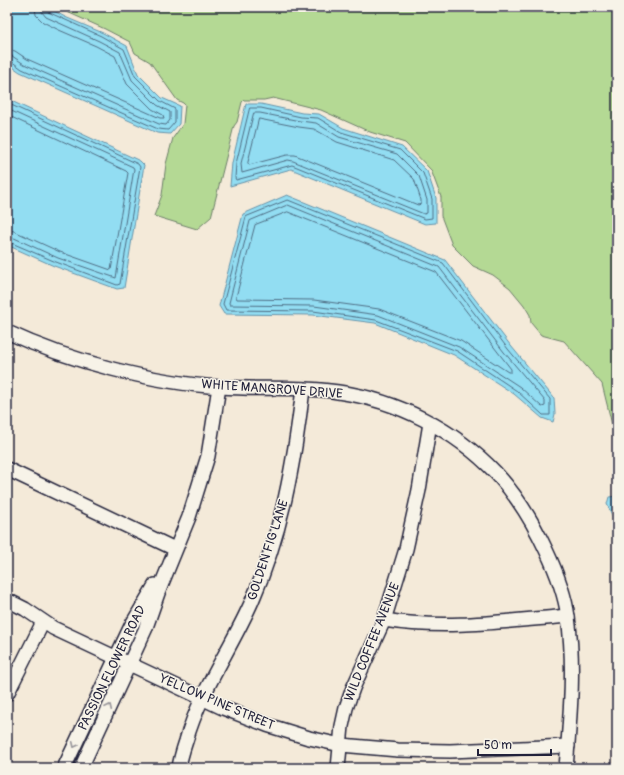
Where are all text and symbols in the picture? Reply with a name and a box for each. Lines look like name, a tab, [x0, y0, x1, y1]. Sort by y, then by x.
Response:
street label: WHITE MANGROVE DRIVE	[201, 376, 344, 402]
street label: GOLDEN FIG LANE	[244, 497, 292, 603]
street label: WILD COFFEE AVENUE	[341, 580, 403, 704]
street label: PASSION FLOWER ROAD	[75, 603, 149, 733]
street label: YELLOW PINE STREET	[156, 670, 277, 733]
one-way arrow	[104, 704, 112, 712]
scale bar	[478, 731, 551, 757]
text: 50 m	[484, 738, 512, 753]
one-way arrow	[72, 741, 80, 748]

